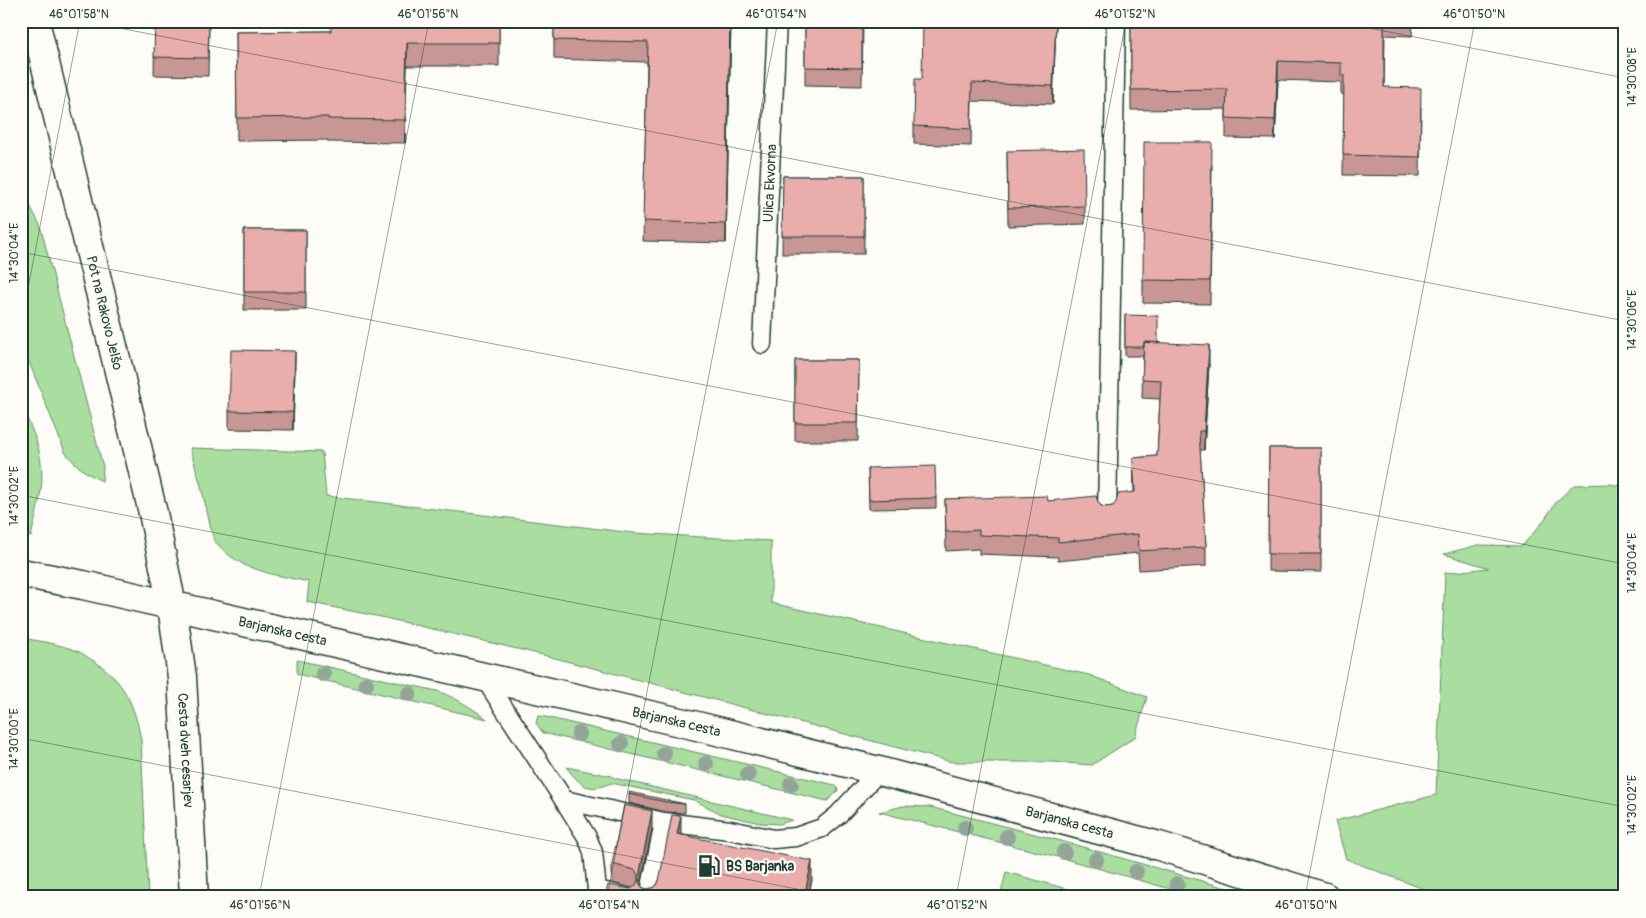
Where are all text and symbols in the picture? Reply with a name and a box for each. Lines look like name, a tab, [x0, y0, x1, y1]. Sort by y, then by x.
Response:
text: 46°01'58"N	[49, 7, 109, 22]
text: 46°01'56"N	[398, 7, 458, 22]
text: 46°01'54"N	[746, 7, 806, 22]
text: 46°01'52"N	[1095, 7, 1155, 22]
text: 46°01'50"N	[1443, 7, 1505, 22]
text: 14°30'08"E	[1625, 47, 1640, 107]
street label: Ulica Ekvorna	[759, 144, 780, 223]
text: 14°30'04"E	[7, 223, 22, 283]
street label: Pot na Rakovo Jelšo	[83, 254, 127, 372]
text: 14°30'06"E	[1625, 290, 1640, 350]
text: 14°30'02"E	[7, 466, 22, 526]
text: 14°30'04"E	[1625, 533, 1640, 593]
street label: Barjanska cesta	[237, 612, 329, 649]
street label: Cesta dveh cesarjev	[174, 692, 198, 808]
street label: Barjanska cesta	[630, 703, 722, 740]
text: 14°30'00"E	[7, 708, 22, 770]
text: 14°30'02"E	[1625, 775, 1640, 835]
street label: Barjanska cesta	[1024, 802, 1116, 842]
fuel station icon: BS Barjanka	[696, 853, 722, 879]
place label: BS Barjanka	[726, 858, 795, 875]
text: 46°01'56"N	[230, 898, 290, 913]
text: 46°01'54"N	[579, 898, 639, 913]
text: 46°01'52"N	[927, 898, 987, 913]
text: 46°01'50"N	[1275, 898, 1337, 913]

